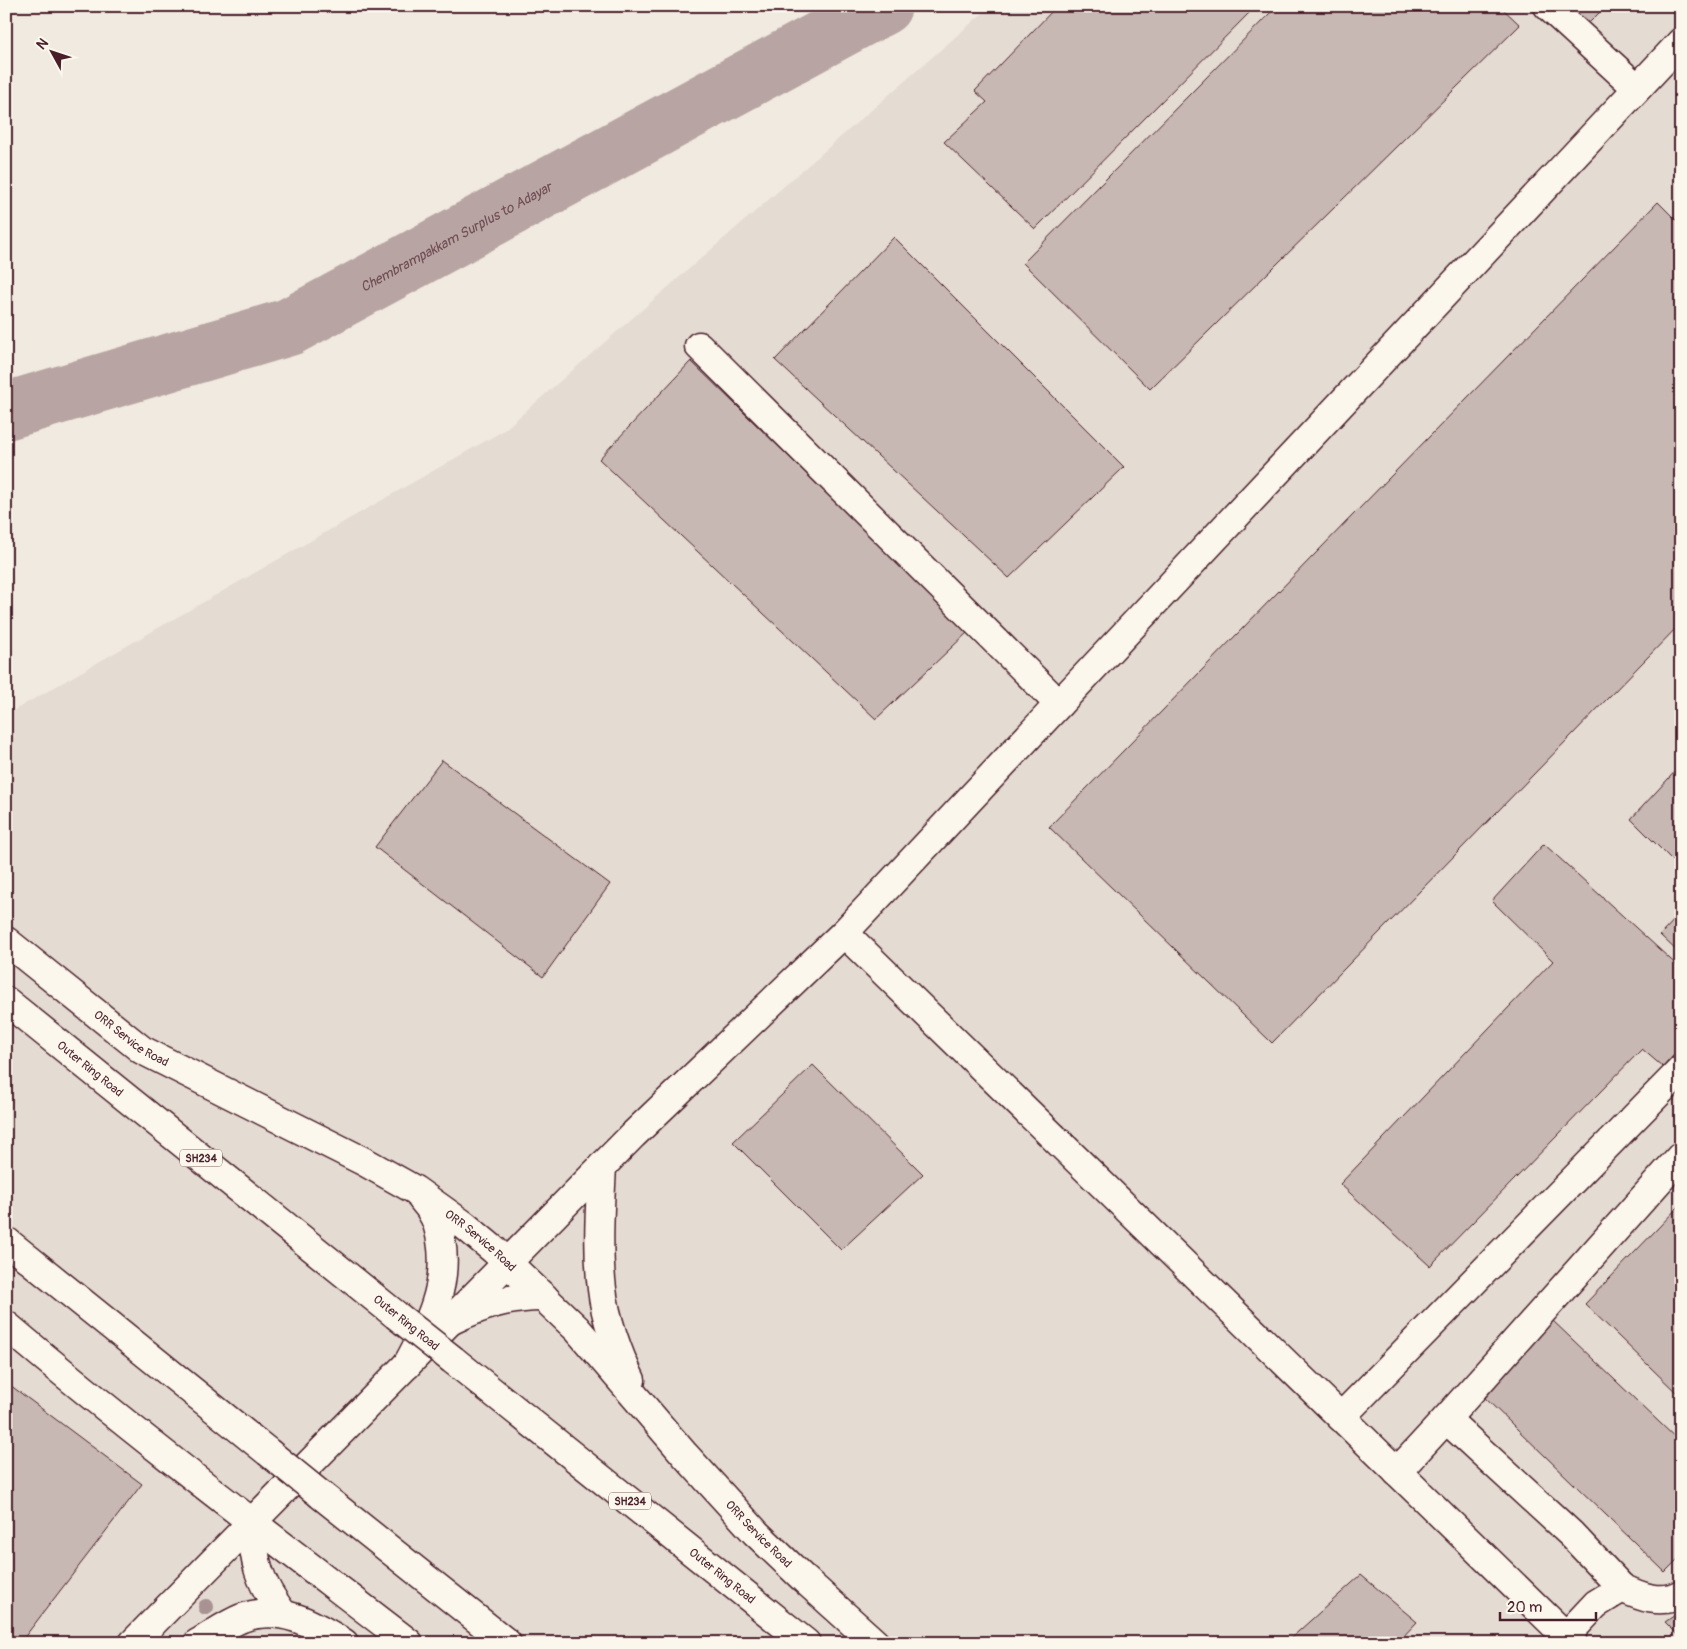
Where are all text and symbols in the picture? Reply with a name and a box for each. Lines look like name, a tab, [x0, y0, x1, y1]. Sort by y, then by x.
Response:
north arrow	[28, 28, 78, 78]
text: N	[33, 35, 52, 53]
water label: Chembrampakkam Surplus to Adayar	[357, 177, 556, 295]
street label: ORR Service Road	[91, 1007, 171, 1070]
street label: Outer Ring Road	[54, 1038, 126, 1100]
road number: SH234	[180, 1150, 222, 1166]
street label: ORR Service Road	[442, 1206, 519, 1275]
street label: Outer Ring Road	[370, 1292, 442, 1354]
road number: SH234	[609, 1492, 651, 1510]
street label: ORR Service Road	[722, 1497, 795, 1571]
street label: Outer Ring Road	[686, 1545, 758, 1607]
scale bar	[1500, 1589, 1596, 1621]
text: 20 m	[1507, 1598, 1542, 1617]

